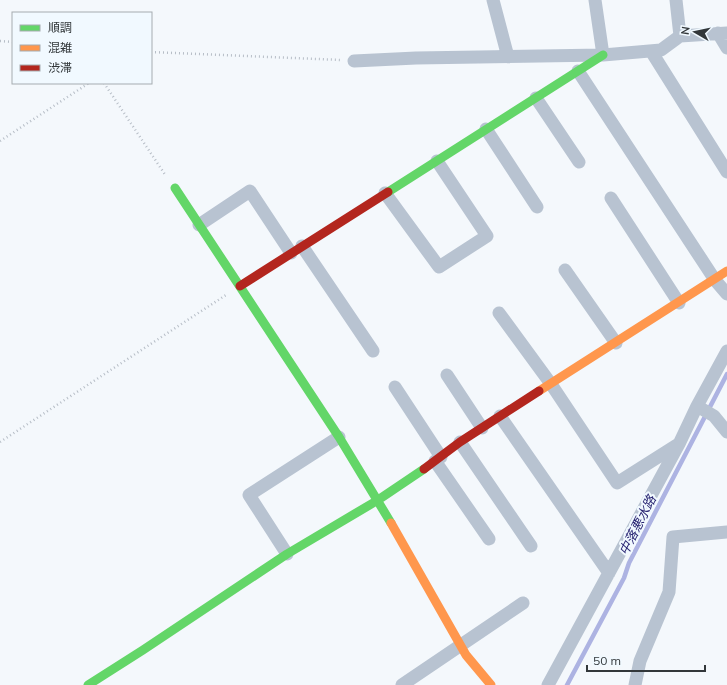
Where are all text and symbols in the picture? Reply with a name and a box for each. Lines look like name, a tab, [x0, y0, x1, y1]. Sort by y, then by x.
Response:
legend	[12, 12, 152, 84]
north arrow	[675, 12, 715, 52]
text: 順調	[48, 20, 72, 35]
text: N	[678, 25, 693, 36]
text: 混雑	[48, 40, 72, 55]
text: 渋滞	[48, 60, 72, 75]
water label: 中落悪水路	[615, 492, 659, 558]
scale bar	[587, 647, 705, 673]
text: 50 m	[593, 653, 621, 668]

